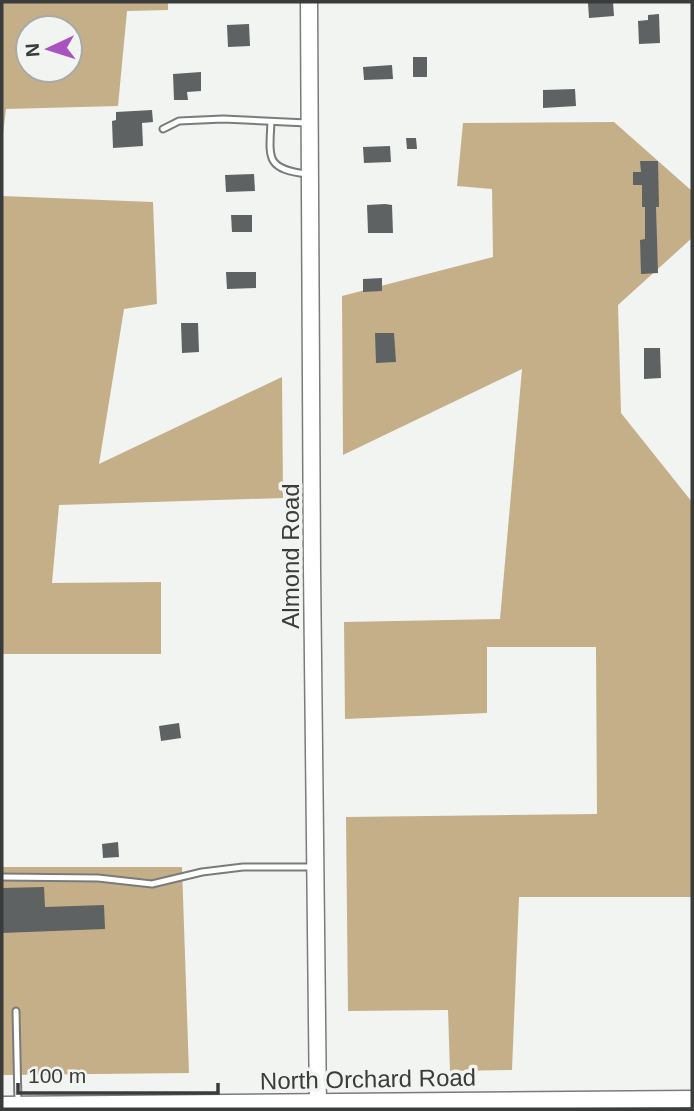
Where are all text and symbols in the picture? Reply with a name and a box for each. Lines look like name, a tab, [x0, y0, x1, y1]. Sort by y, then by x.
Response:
north arrow	[14, 14, 84, 84]
text: N	[22, 43, 43, 58]
street label: Almond Road	[277, 483, 304, 629]
scale bar	[18, 1052, 217, 1096]
text: 100 m	[28, 1064, 86, 1087]
street label: North Orchard Road	[260, 1064, 476, 1094]

